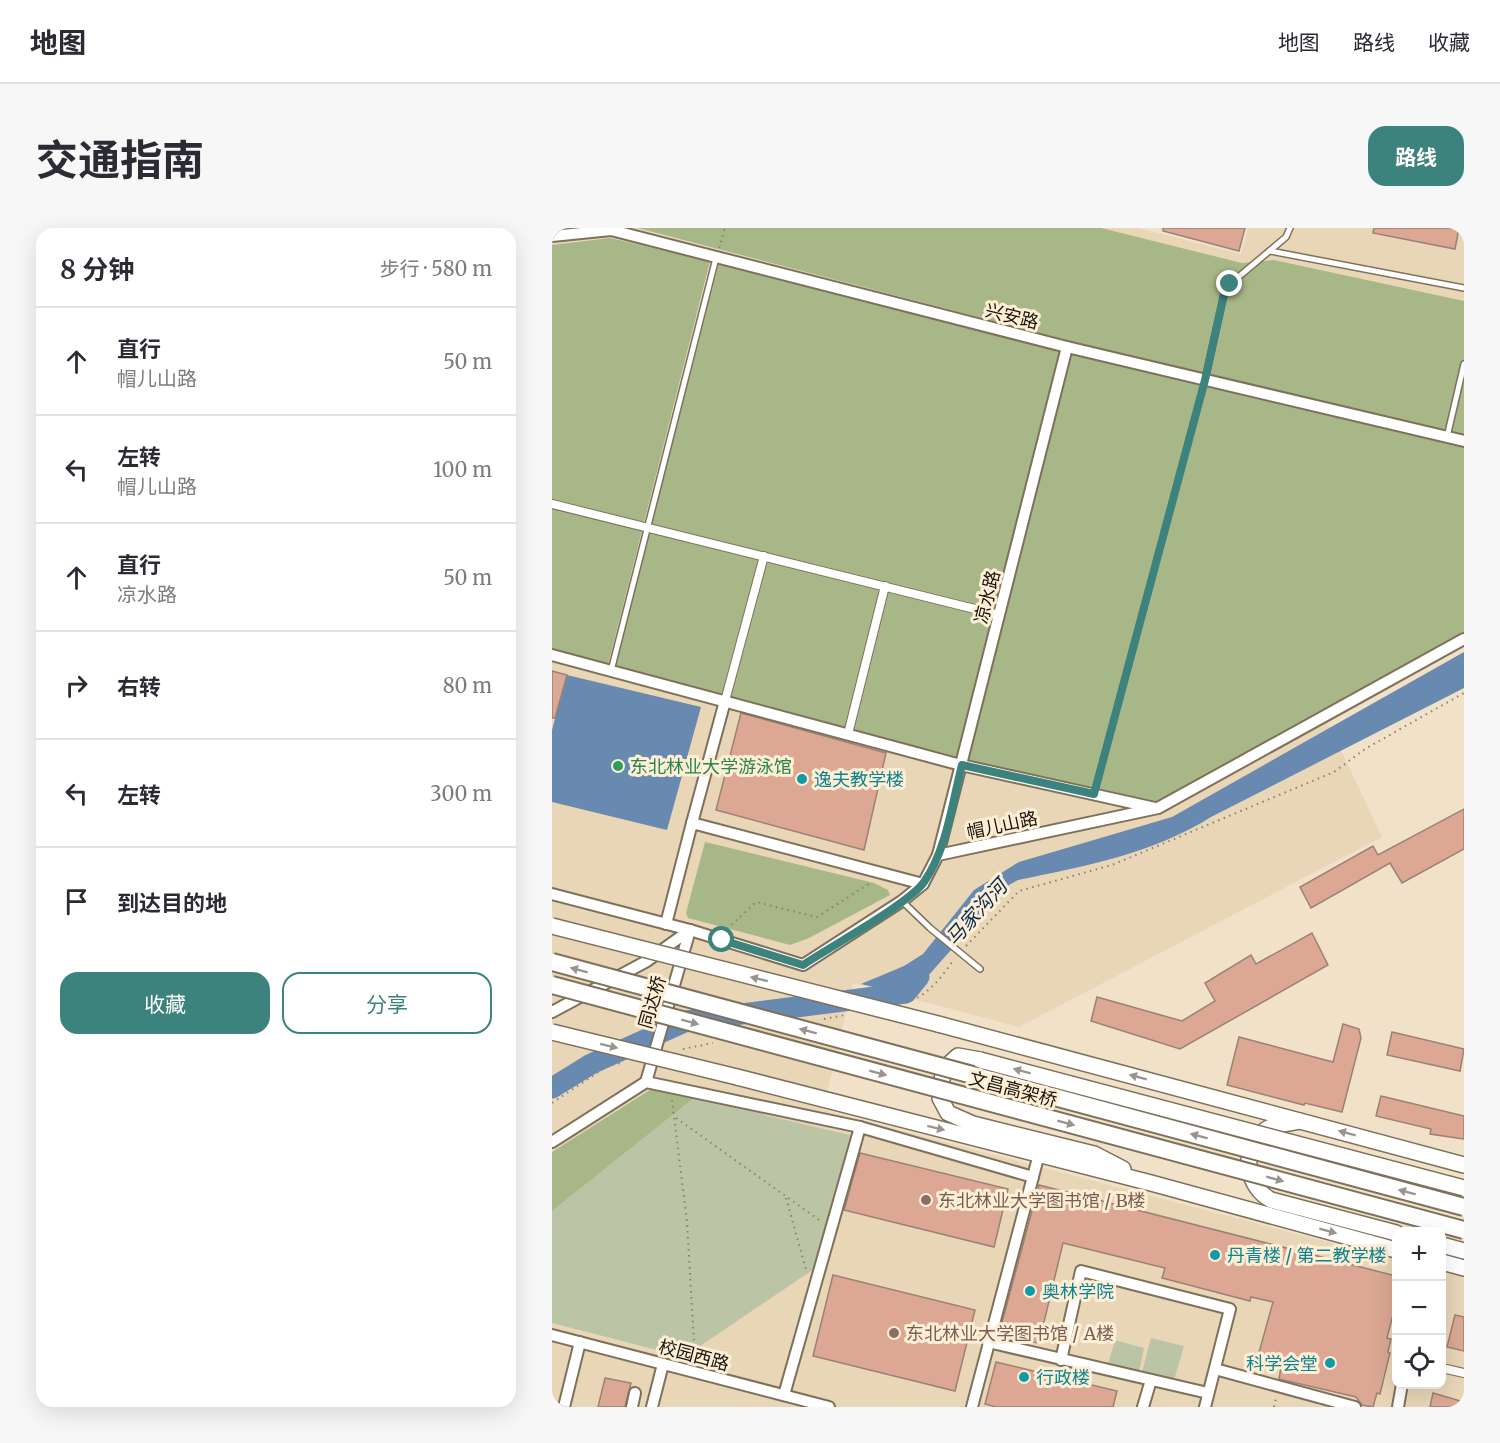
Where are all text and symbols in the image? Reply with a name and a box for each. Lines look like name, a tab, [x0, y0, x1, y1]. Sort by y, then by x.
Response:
text: 地图	[30, 25, 86, 61]
text: 地图	[1278, 29, 1320, 56]
text: 路线	[1353, 29, 1395, 56]
text: 收藏	[1428, 29, 1470, 56]
button: 路线	[1368, 126, 1464, 186]
text: 交通指南	[36, 134, 204, 186]
text: 8 分钟	[60, 253, 134, 286]
text: 步行 · 580 m	[380, 256, 492, 281]
route end	[1216, 270, 1242, 296]
street label: 兴安路	[983, 298, 1041, 334]
text: 直行	[117, 335, 161, 363]
icon: ahead	[60, 345, 93, 378]
text: 50 m	[443, 349, 492, 374]
text: 帽儿山路	[117, 366, 197, 391]
text: 左转	[117, 443, 161, 471]
icon: left	[60, 453, 93, 486]
text: 100 m	[433, 457, 492, 482]
text: 帽儿山路	[117, 474, 197, 499]
text: 直行	[117, 551, 161, 579]
icon: ahead	[60, 561, 93, 594]
text: 50 m	[443, 565, 492, 590]
street label: 凉水路	[969, 568, 1005, 626]
text: 凉水路	[117, 582, 177, 607]
icon: right	[60, 669, 93, 702]
text: 右转	[117, 673, 161, 701]
text: 80 m	[443, 673, 492, 698]
place label: 东北林业大学游泳馆	[630, 755, 792, 778]
marker: 东北林业大学游泳馆	[611, 759, 625, 773]
place label: 逸夫教学楼	[814, 768, 904, 791]
marker: 逸夫教学楼	[795, 772, 809, 786]
icon: left	[60, 777, 93, 810]
text: 左转	[117, 781, 161, 809]
text: 300 m	[430, 781, 492, 806]
street label: 帽儿山路	[964, 806, 1040, 844]
water label: 马家沟河	[940, 871, 1015, 950]
icon: arrive	[60, 885, 93, 918]
text: 到达目的地	[117, 889, 227, 917]
route start	[708, 926, 734, 952]
one-way arrow	[570, 964, 588, 974]
button: 收藏	[60, 972, 270, 1034]
button: 分享	[282, 972, 492, 1034]
street label: 同达桥	[634, 973, 670, 1031]
one-way arrow	[750, 973, 768, 983]
one-way arrow	[681, 1018, 699, 1027]
one-way arrow	[799, 1026, 817, 1035]
one-way arrow	[600, 1041, 618, 1051]
street label: 文昌高架桥	[967, 1066, 1059, 1112]
one-way arrow	[1013, 1066, 1031, 1075]
one-way arrow	[869, 1068, 887, 1078]
one-way arrow	[1129, 1072, 1147, 1081]
one-way arrow	[1057, 1119, 1075, 1128]
one-way arrow	[927, 1124, 946, 1134]
one-way arrow	[1338, 1127, 1356, 1137]
one-way arrow	[1190, 1131, 1208, 1140]
one-way arrow	[1266, 1175, 1284, 1184]
one-way arrow	[1398, 1187, 1416, 1196]
place label: 东北林业大学图书馆 / B楼	[938, 1189, 1146, 1212]
marker: 东北林业大学图书馆 / B楼	[919, 1193, 933, 1207]
one-way arrow	[1319, 1227, 1337, 1237]
map controls	[1392, 1227, 1446, 1389]
button: +	[1392, 1227, 1446, 1281]
place label: 丹青楼 / 第二教学楼	[1227, 1244, 1387, 1267]
marker: 丹青楼 / 第二教学楼	[1208, 1248, 1222, 1262]
place label: 奥林学院	[1042, 1280, 1114, 1303]
button: −	[1392, 1281, 1446, 1335]
marker: 奥林学院	[1023, 1284, 1037, 1298]
place label: 东北林业大学图书馆 / A楼	[906, 1322, 1114, 1345]
marker: 东北林业大学图书馆 / A楼	[887, 1326, 901, 1340]
street label: 校园西路	[656, 1335, 732, 1375]
button: locate	[1392, 1335, 1446, 1389]
place label: 科学会堂	[1246, 1352, 1318, 1375]
marker: 科学会堂	[1323, 1356, 1337, 1370]
place label: 行政楼	[1036, 1366, 1090, 1389]
marker: 行政楼	[1017, 1370, 1031, 1384]

